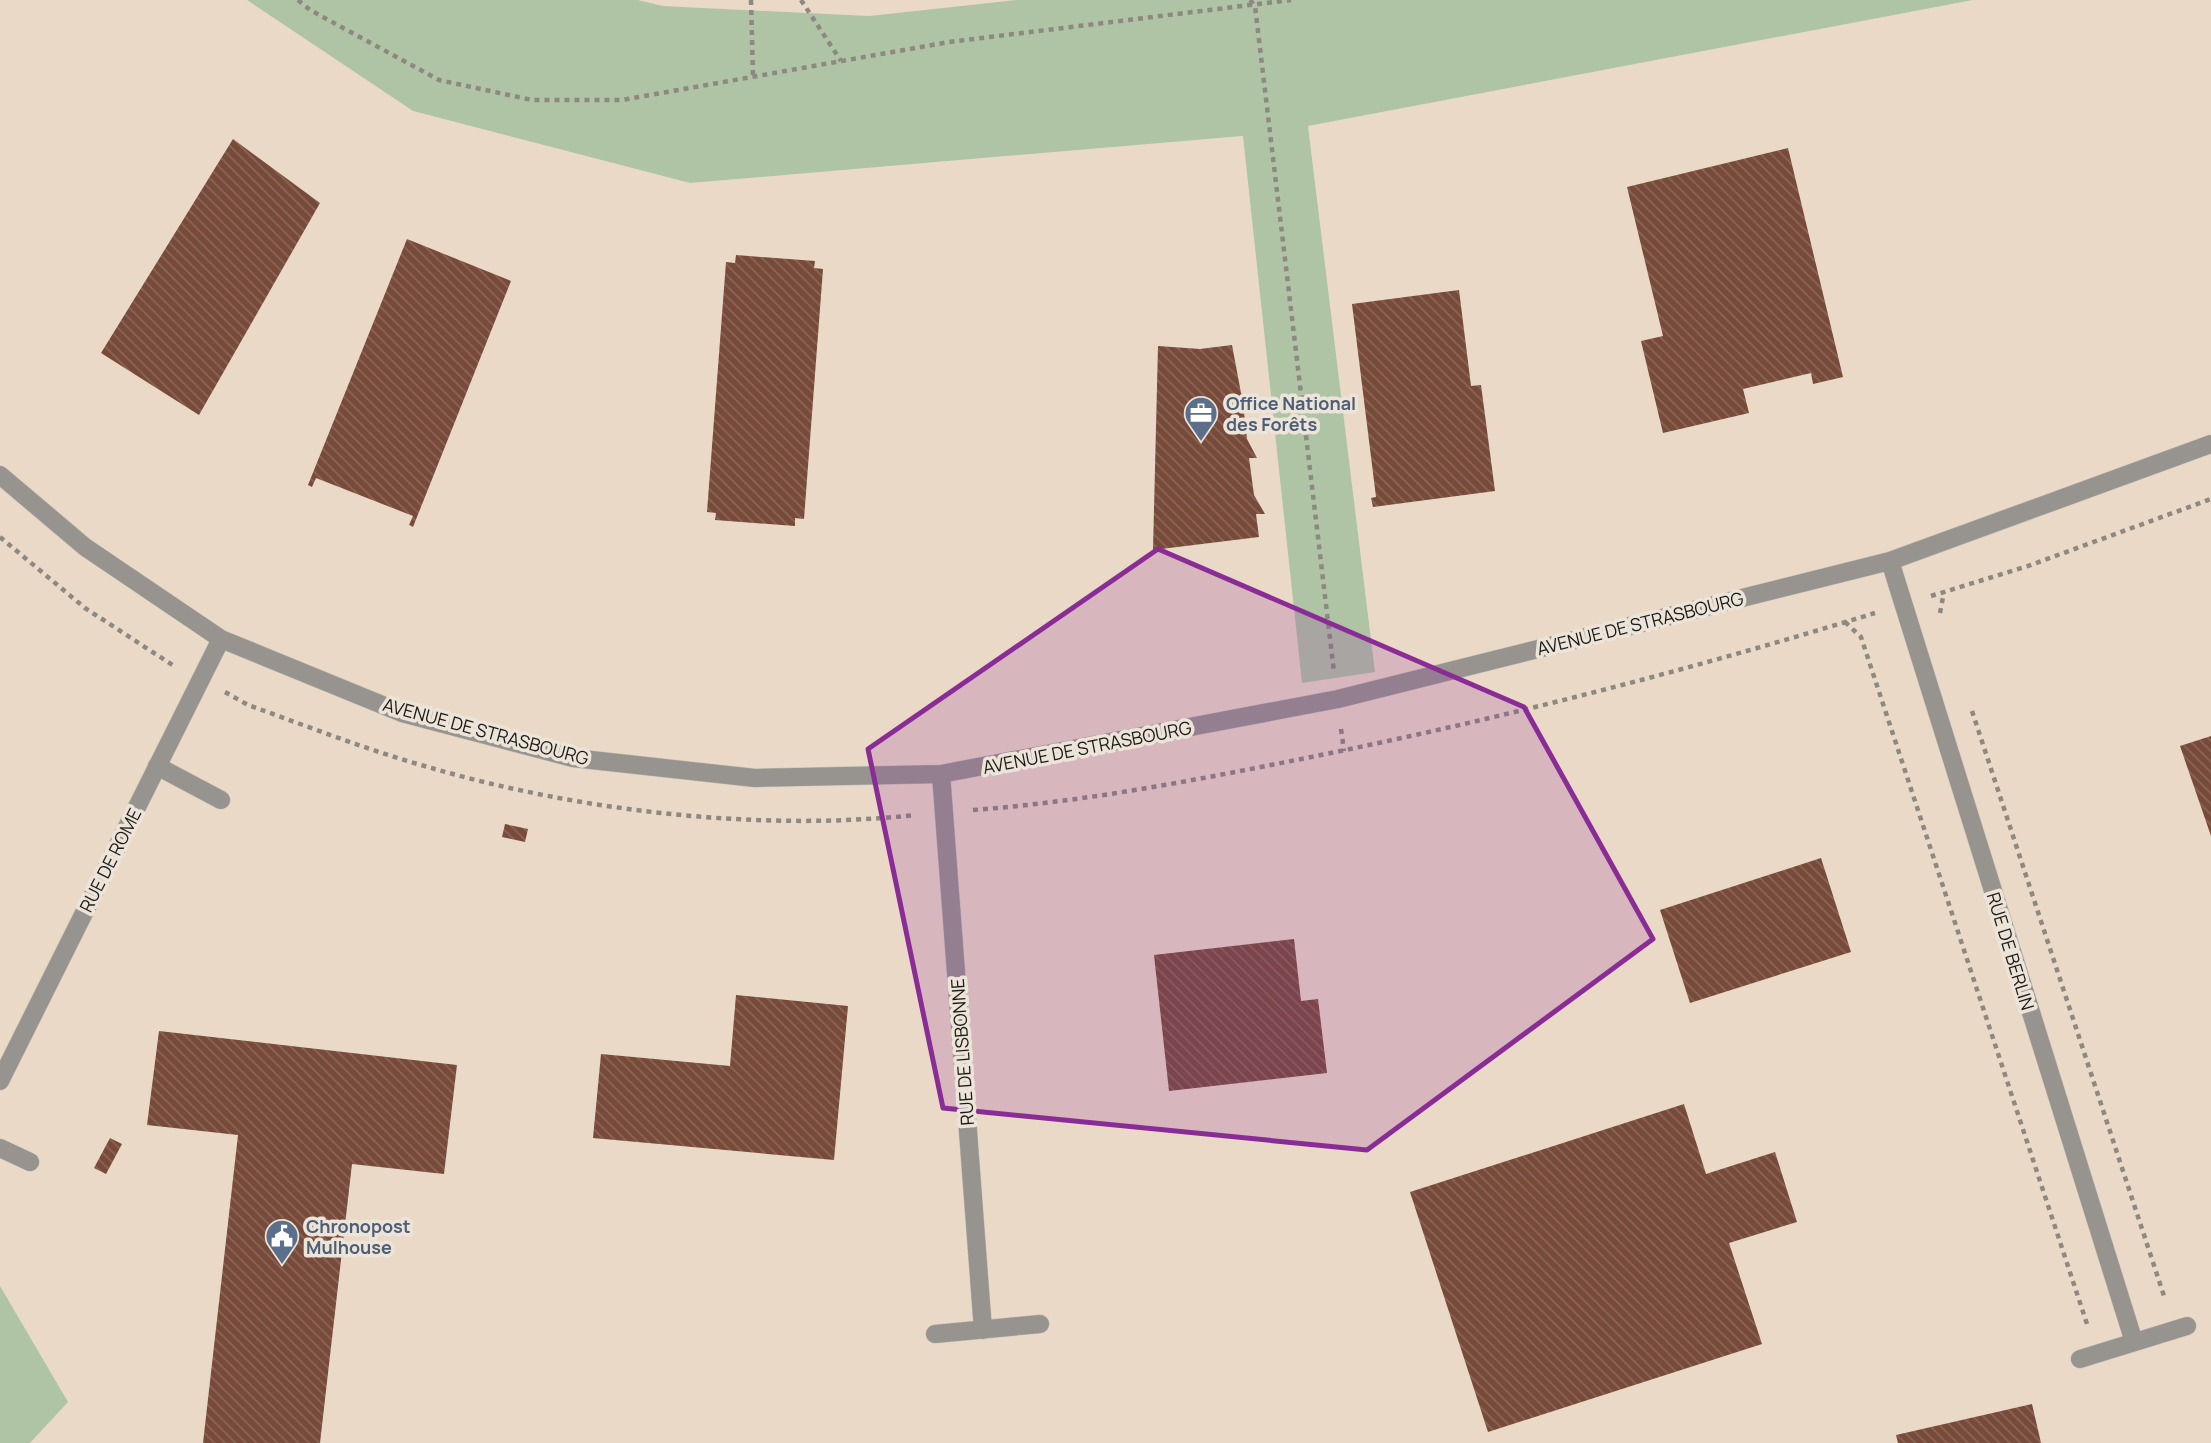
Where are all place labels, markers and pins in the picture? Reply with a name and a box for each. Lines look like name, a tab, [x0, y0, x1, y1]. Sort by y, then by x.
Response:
place label: Office National des Forêts	[1226, 391, 1356, 436]
office icon: Office National des Forêts	[1182, 394, 1220, 443]
place label: Chronopost Mulhouse	[306, 1214, 410, 1259]
public building icon: Chronopost Mulhouse	[263, 1217, 301, 1266]

